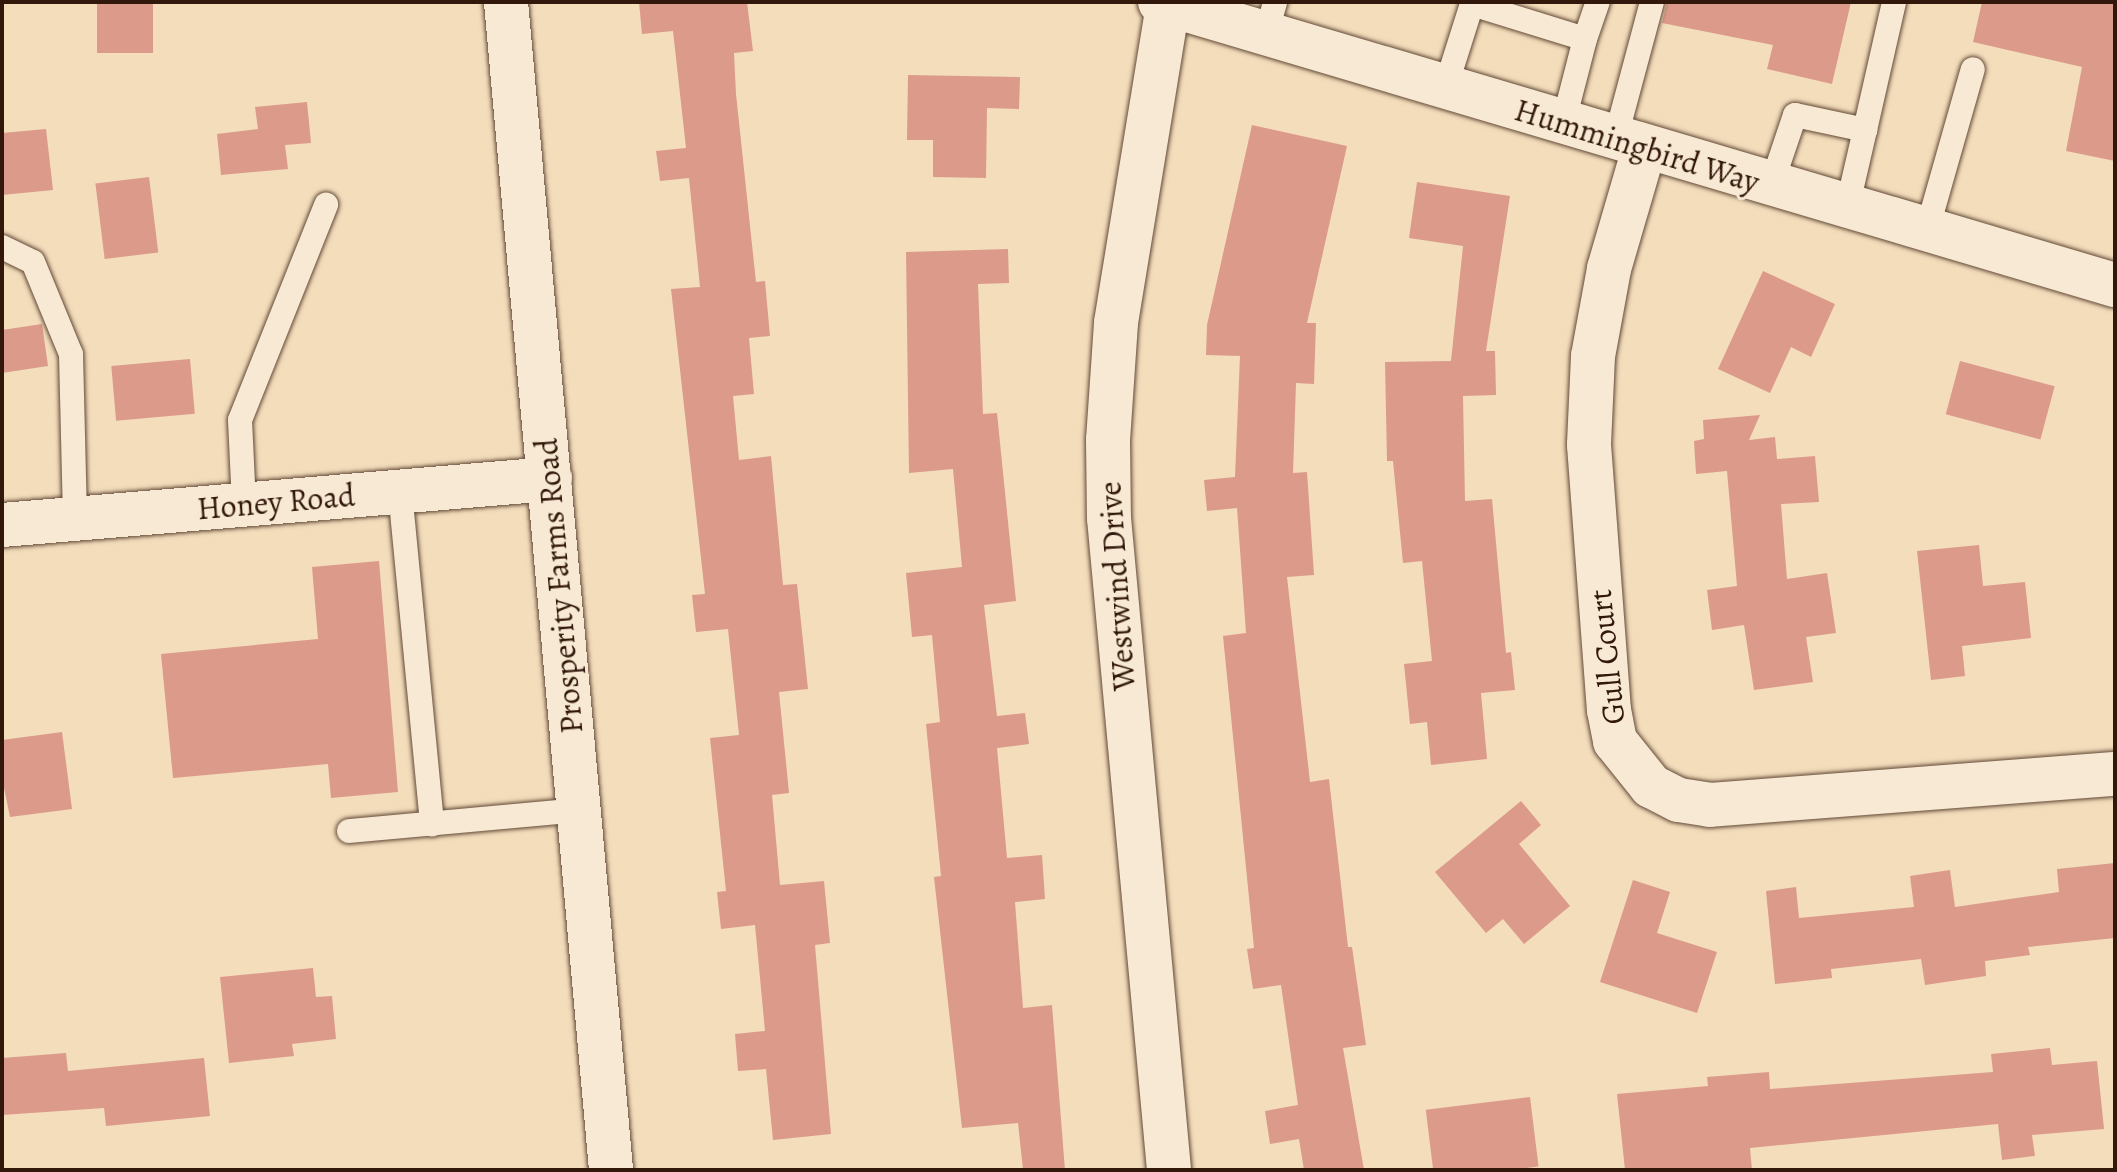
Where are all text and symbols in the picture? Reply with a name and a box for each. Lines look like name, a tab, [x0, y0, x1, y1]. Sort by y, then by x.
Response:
street label: Hummingbird Way	[1510, 91, 1764, 201]
street label: Prosperity Farms Road	[527, 437, 591, 735]
street label: Honey Road	[195, 476, 357, 528]
street label: Westwind Drive	[1091, 480, 1143, 692]
street label: Gull Court	[1581, 588, 1633, 726]

